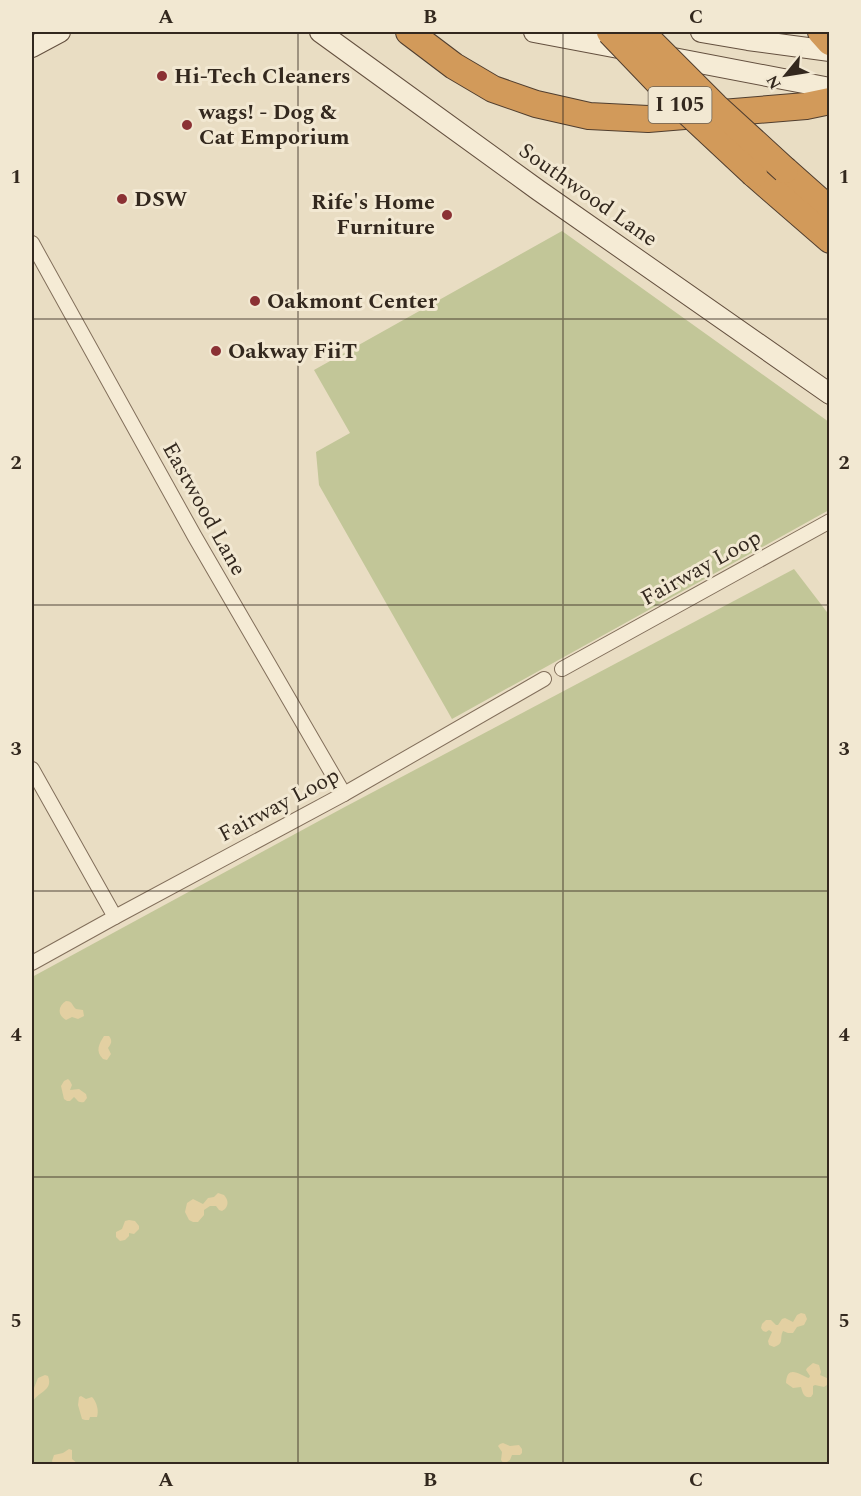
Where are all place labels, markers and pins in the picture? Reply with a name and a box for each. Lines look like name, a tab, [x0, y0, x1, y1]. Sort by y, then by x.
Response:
place label: Hi-Tech Cleaners	[174, 60, 351, 93]
marker: Hi-Tech Cleaners	[155, 69, 169, 83]
place label: wags! - Dog & Cat Emporium	[198, 96, 350, 154]
marker: wags! - Dog & Cat Emporium	[180, 118, 194, 132]
place label: DSW	[134, 183, 188, 216]
place label: Rife's Home Furniture	[311, 186, 435, 244]
marker: DSW	[115, 192, 129, 206]
marker: Rife's Home Furniture	[440, 208, 454, 222]
place label: Oakmont Center	[267, 285, 438, 318]
marker: Oakmont Center	[248, 294, 262, 308]
place label: Oakway FiiT	[228, 335, 357, 368]
marker: Oakway FiiT	[209, 344, 223, 358]

